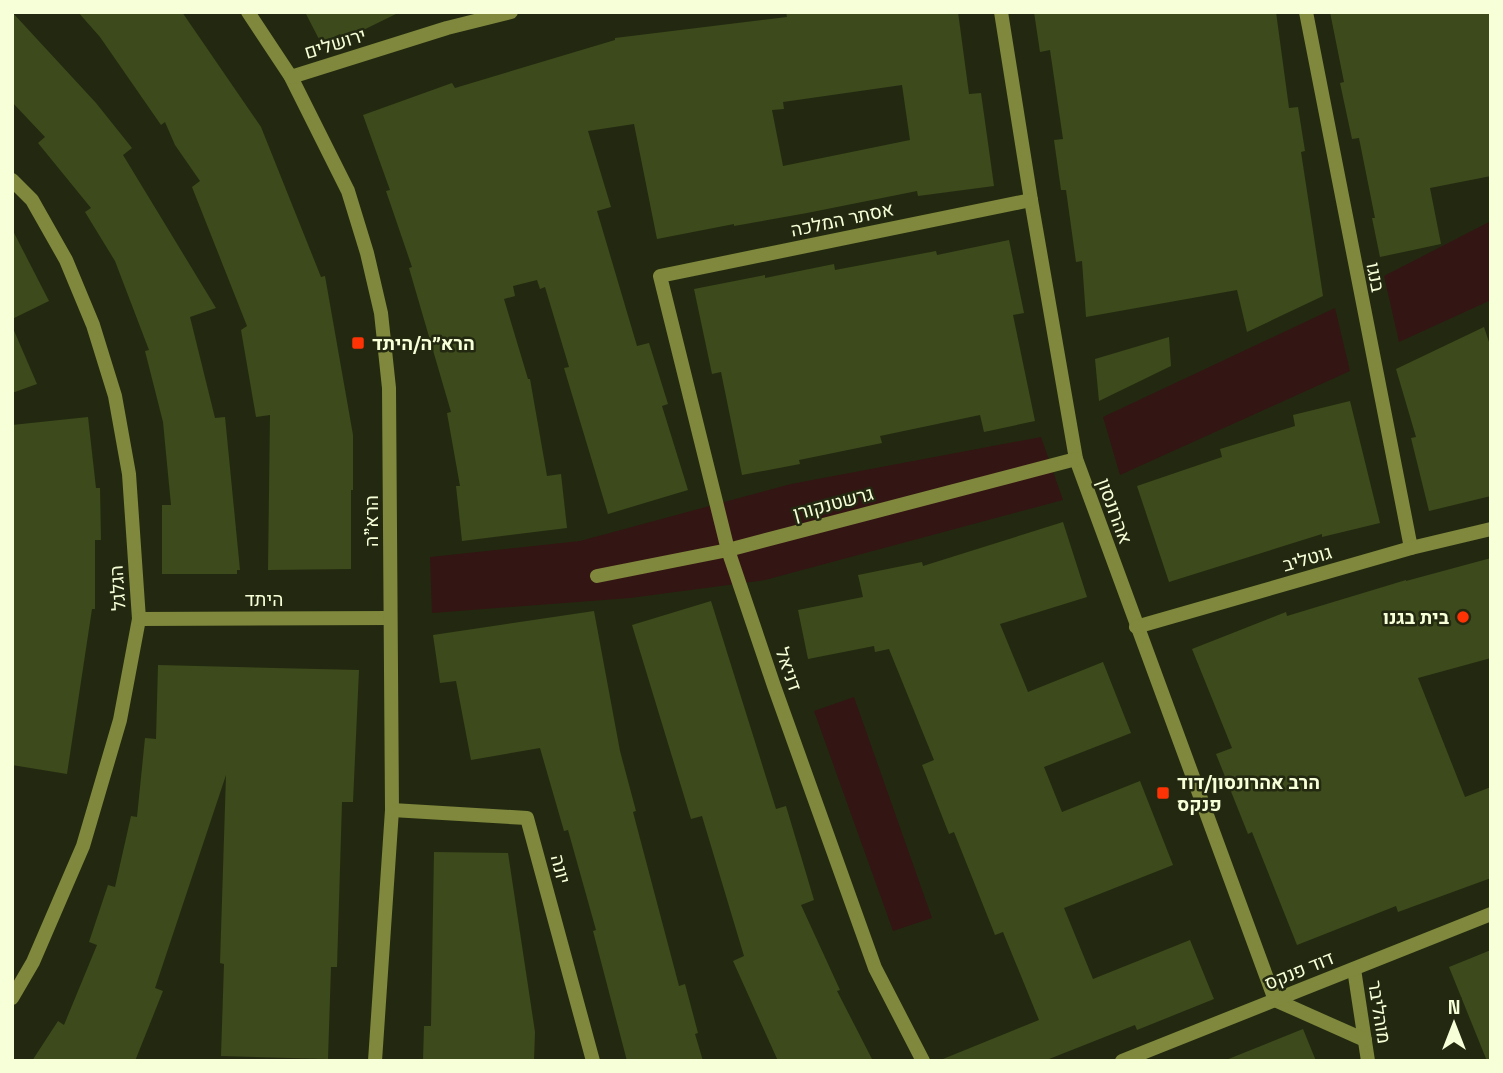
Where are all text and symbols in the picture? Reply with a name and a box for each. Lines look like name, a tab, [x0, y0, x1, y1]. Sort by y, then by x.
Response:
street label: ירושלים	[301, 22, 369, 65]
street label: אסתר המלכה	[788, 196, 896, 243]
street label: בנגו	[1360, 260, 1391, 294]
place label: הרא״ה/היתד	[372, 331, 475, 356]
marker: הרא״ה/היתד	[350, 335, 366, 351]
street label: אהרונסון	[1091, 475, 1138, 548]
street label: גרשטנקורן	[790, 481, 876, 526]
street label: הרא"ה	[359, 495, 384, 547]
street label: גוטליב	[1280, 540, 1335, 577]
street label: הגלגל	[103, 564, 132, 611]
street label: היתד	[245, 587, 283, 612]
place label: בית בגנו	[1383, 605, 1450, 630]
marker: בית בגנו	[1455, 609, 1471, 625]
street label: דניאל	[769, 644, 808, 694]
place label: הרב אהרונסון/דוד פנקס	[1177, 770, 1320, 817]
marker: הרב אהרונסון/דוד פנקס	[1155, 785, 1171, 801]
street label: יונה	[545, 852, 576, 887]
street label: דוד פנקס	[1261, 945, 1338, 996]
street label: מוהליבר	[1362, 979, 1397, 1045]
north arrow	[1419, 989, 1489, 1059]
text: N	[1448, 995, 1460, 1020]

